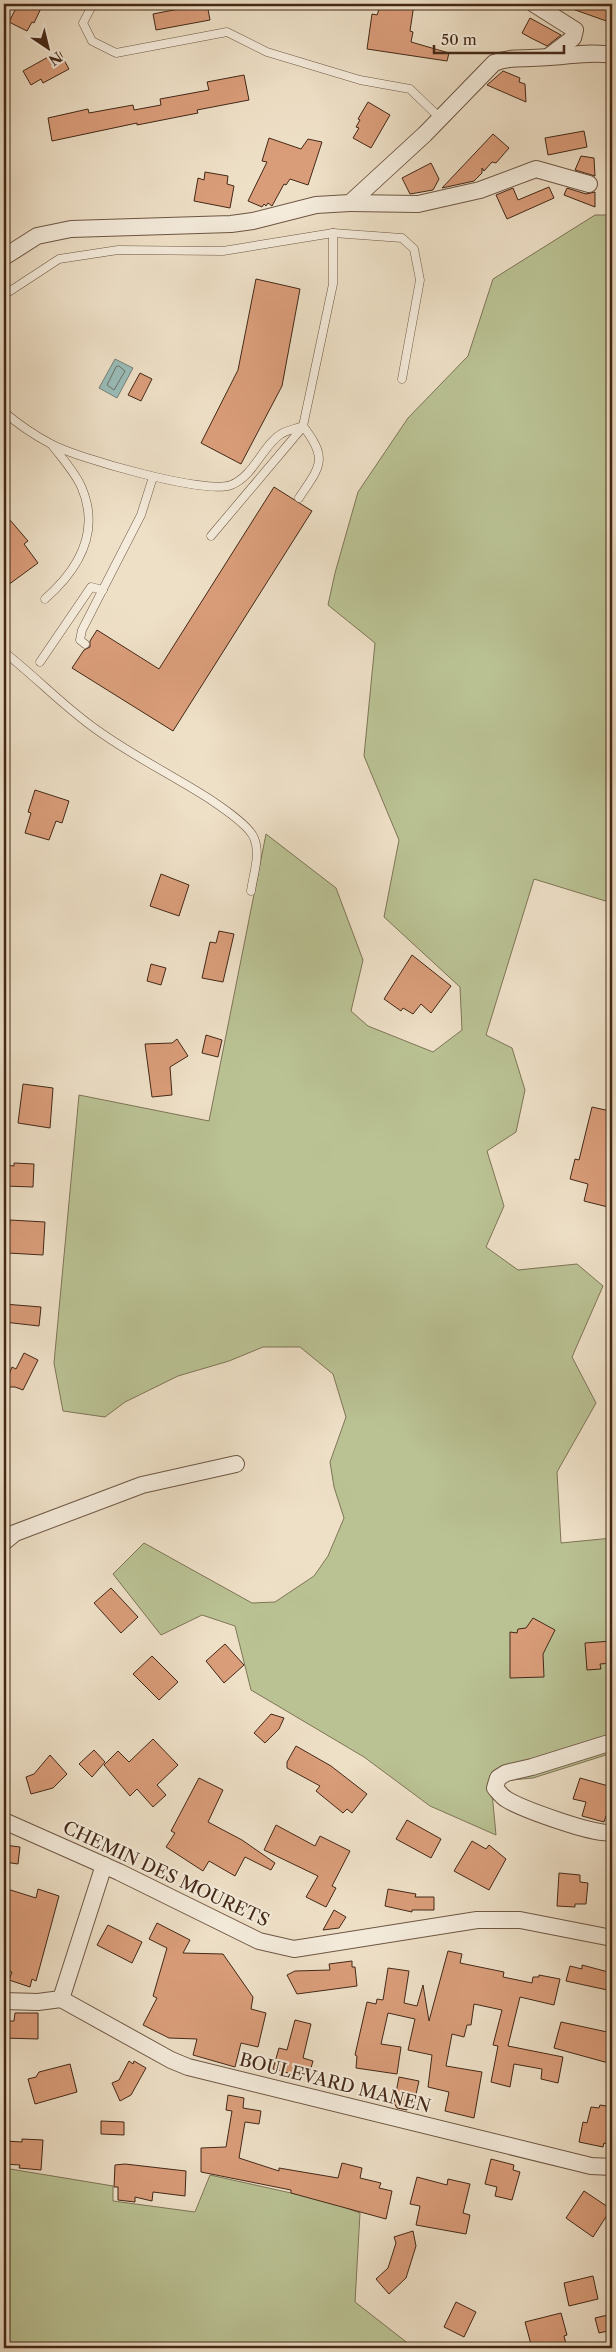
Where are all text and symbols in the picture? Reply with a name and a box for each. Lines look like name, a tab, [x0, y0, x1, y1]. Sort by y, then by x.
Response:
north arrow	[22, 22, 72, 72]
scale bar	[434, 22, 564, 54]
text: 50 m	[441, 30, 477, 49]
text: N	[45, 48, 66, 70]
street label: CHEMIN DES MOURETS	[59, 1816, 273, 1932]
street label: BOULEVARD MANEN	[237, 2049, 433, 2117]

